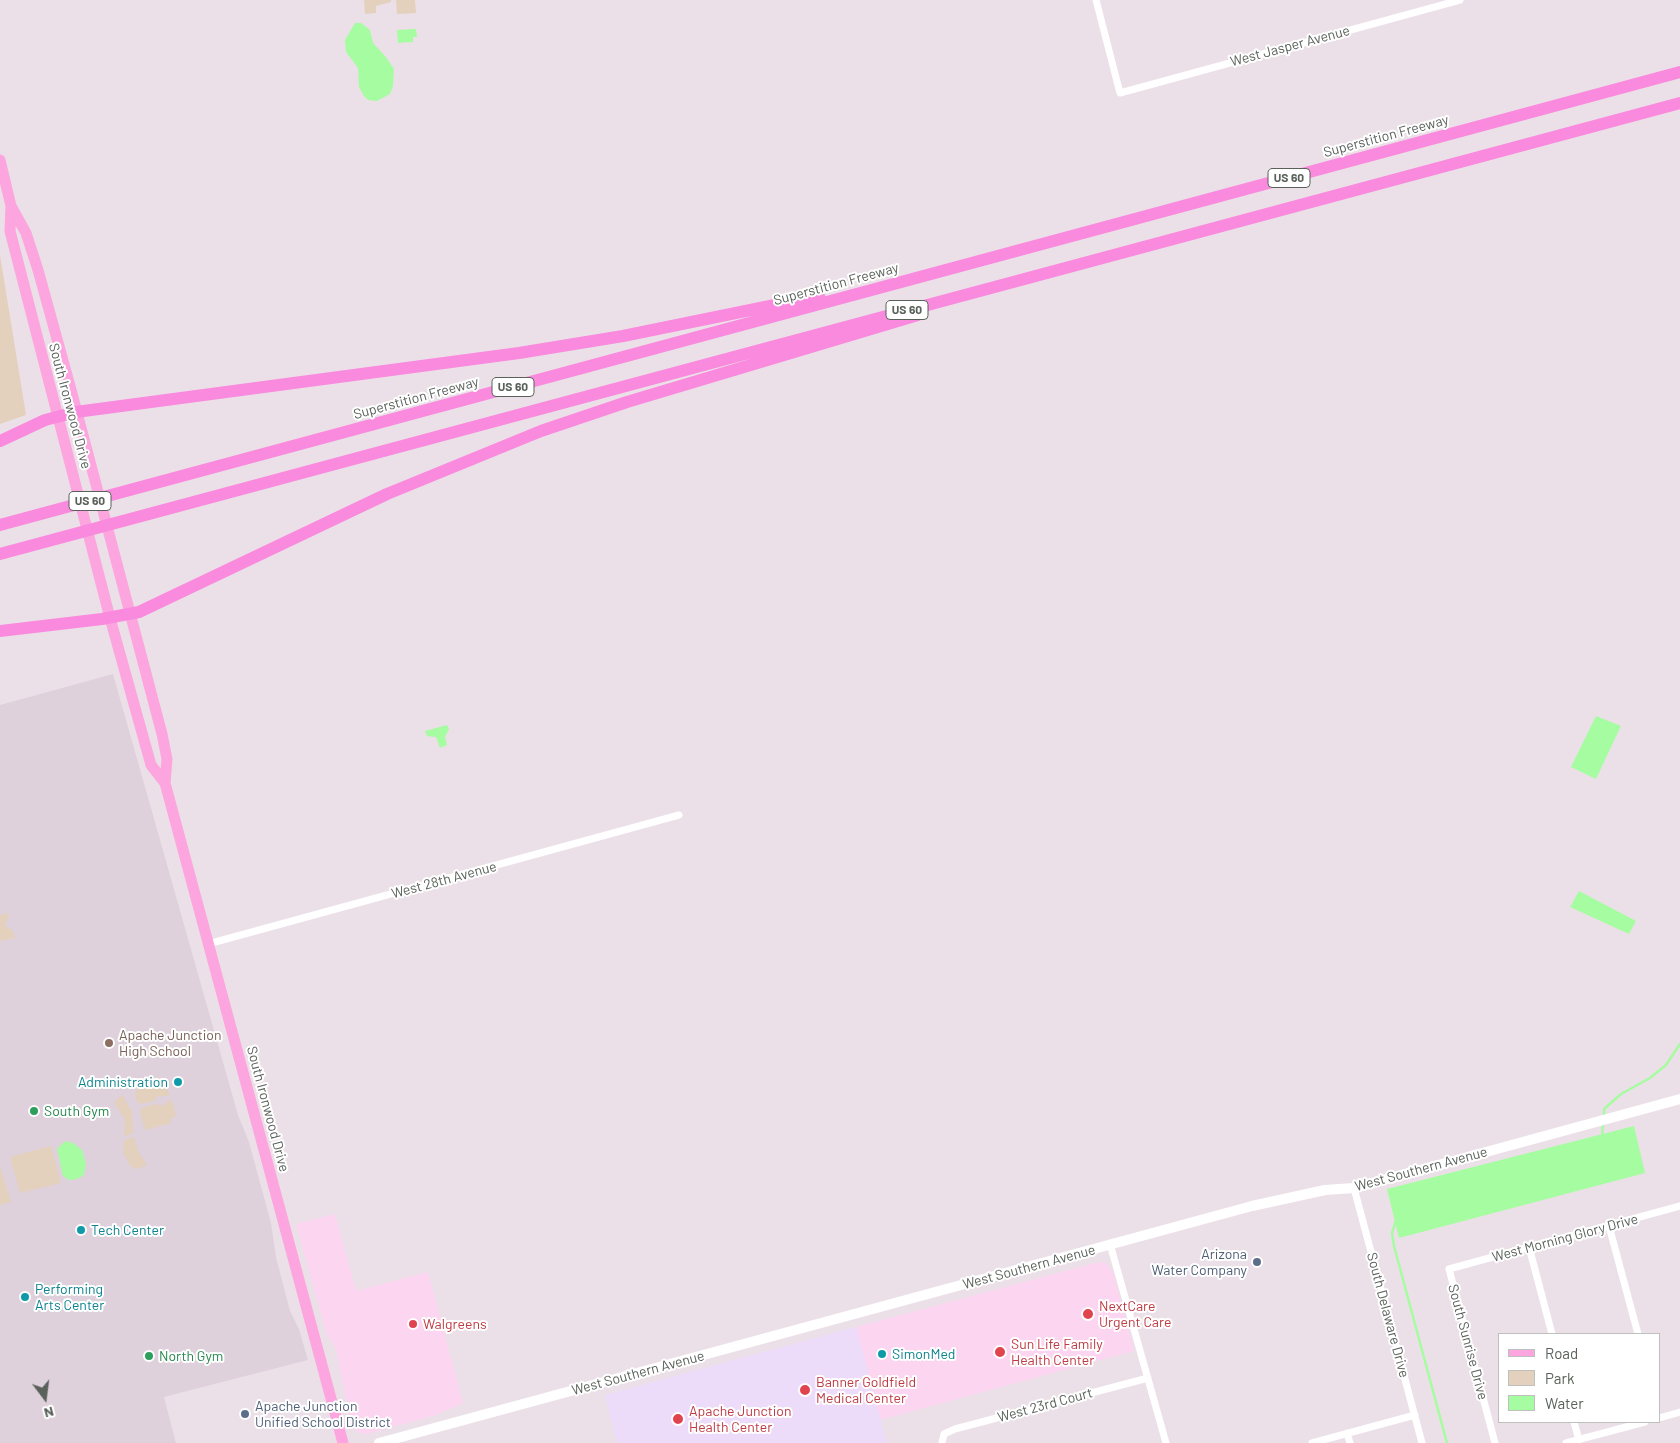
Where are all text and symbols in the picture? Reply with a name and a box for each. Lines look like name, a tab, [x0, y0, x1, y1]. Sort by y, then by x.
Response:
street label: West Jasper Avenue	[1228, 22, 1352, 70]
street label: Superstition Freeway	[1322, 111, 1450, 161]
road number: US 60	[1268, 168, 1310, 188]
street label: Superstition Freeway	[772, 259, 900, 309]
road number: US 60	[886, 300, 928, 320]
street label: South Ironwood Drive	[45, 341, 95, 471]
street label: Superstition Freeway	[352, 373, 480, 423]
road number: US 60	[492, 378, 534, 397]
road number: US 60	[69, 492, 111, 511]
street label: West 28th Avenue	[390, 858, 498, 902]
place label: Apache Junction High School	[119, 1027, 222, 1060]
marker: Apache Junction High School	[103, 1037, 115, 1049]
street label: South Ironwood Drive	[243, 1044, 293, 1174]
place label: Administration	[78, 1074, 168, 1090]
marker: Administration	[172, 1076, 184, 1088]
place label: South Gym	[44, 1103, 109, 1119]
marker: South Gym	[28, 1105, 40, 1117]
street label: West Southern Avenue	[1353, 1143, 1489, 1195]
street label: West Morning Glory Drive	[1490, 1210, 1640, 1266]
place label: Tech Center	[91, 1222, 164, 1238]
marker: Tech Center	[75, 1224, 87, 1236]
street label: West Southern Avenue	[961, 1241, 1097, 1293]
place label: Arizona Water Company	[1152, 1246, 1247, 1278]
street label: South Delaware Drive	[1363, 1251, 1413, 1379]
marker: Arizona Water Company	[1251, 1256, 1263, 1268]
place label: Performing Arts Center	[35, 1281, 104, 1314]
street label: South Sunrise Drive	[1445, 1282, 1491, 1402]
marker: Performing Arts Center	[19, 1291, 31, 1303]
place label: NextCare Urgent Care	[1099, 1298, 1171, 1330]
marker: NextCare Urgent Care	[1081, 1307, 1095, 1321]
place label: Walgreens	[423, 1316, 487, 1332]
marker: Walgreens	[407, 1318, 419, 1330]
legend	[1498, 1333, 1660, 1423]
place label: Sun Life Family Health Center	[1011, 1336, 1103, 1368]
text: Road	[1545, 1344, 1578, 1362]
marker: Sun Life Family Health Center	[993, 1345, 1007, 1359]
place label: SimonMed	[892, 1346, 956, 1362]
street label: West Southern Avenue	[570, 1347, 706, 1399]
place label: North Gym	[159, 1348, 223, 1364]
marker: SimonMed	[876, 1348, 888, 1360]
marker: North Gym	[143, 1350, 155, 1362]
text: Park	[1545, 1369, 1574, 1387]
north arrow	[20, 1373, 70, 1423]
place label: Banner Goldfield Medical Center	[816, 1374, 916, 1406]
marker: Banner Goldfield Medical Center	[798, 1383, 812, 1397]
street label: West 23rd Court	[996, 1384, 1094, 1426]
text: Water	[1545, 1394, 1584, 1412]
place label: Apache Junction Unified School District	[255, 1398, 391, 1430]
place label: Apache Junction Health Center	[689, 1403, 792, 1435]
text: N	[42, 1404, 56, 1422]
marker: Apache Junction Unified School District	[239, 1408, 251, 1420]
marker: Apache Junction Health Center	[671, 1412, 685, 1426]

